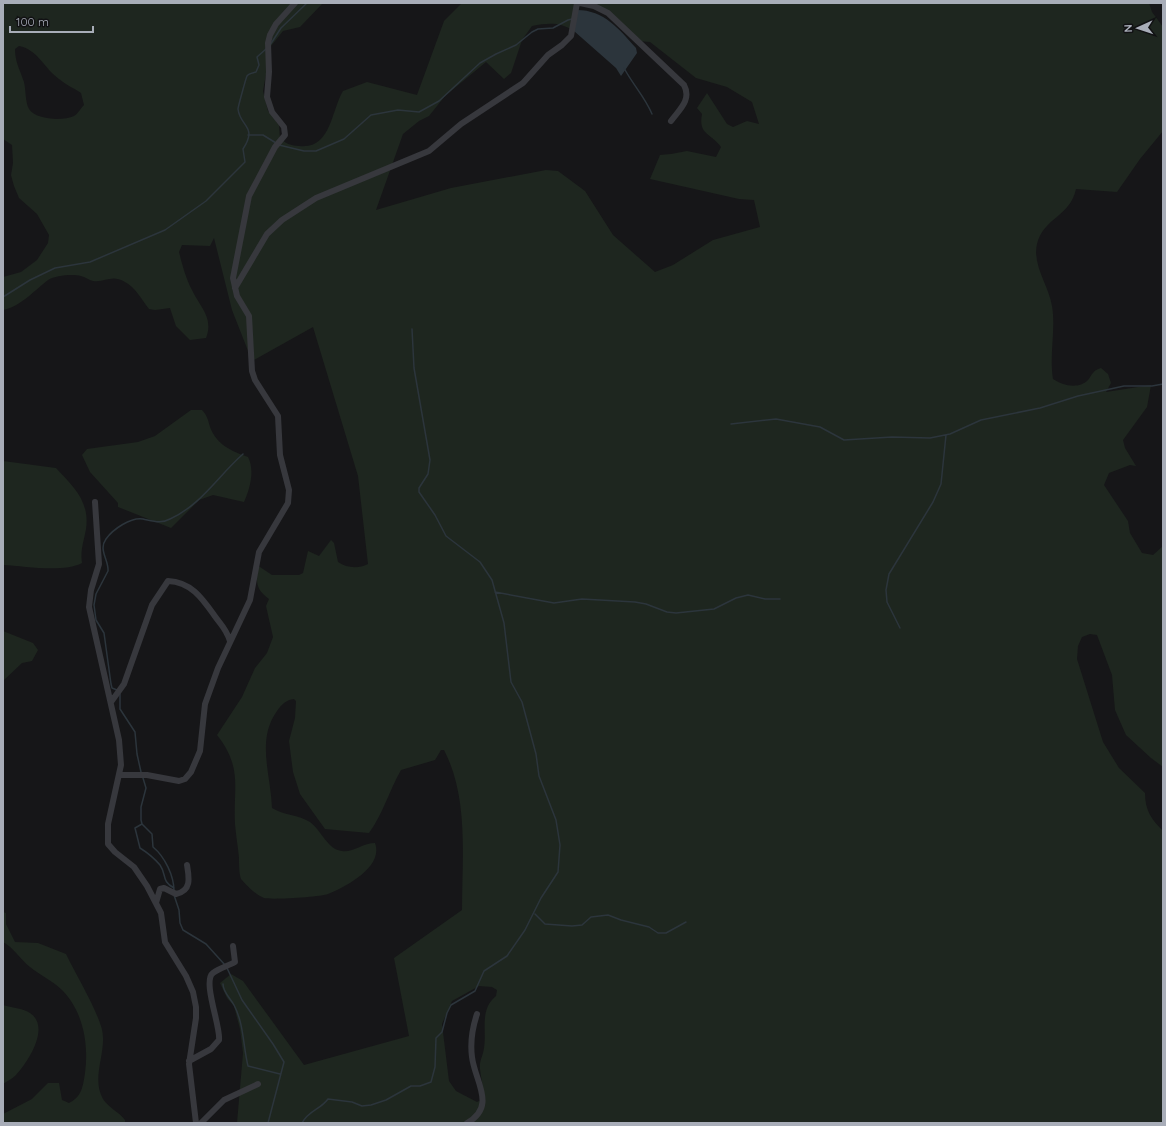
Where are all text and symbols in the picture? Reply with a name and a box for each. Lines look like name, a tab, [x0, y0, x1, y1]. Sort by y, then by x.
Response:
scale bar	[10, 8, 93, 34]
north arrow	[1118, 8, 1158, 48]
text: 100 m	[16, 14, 49, 29]
text: N	[1121, 24, 1135, 33]

